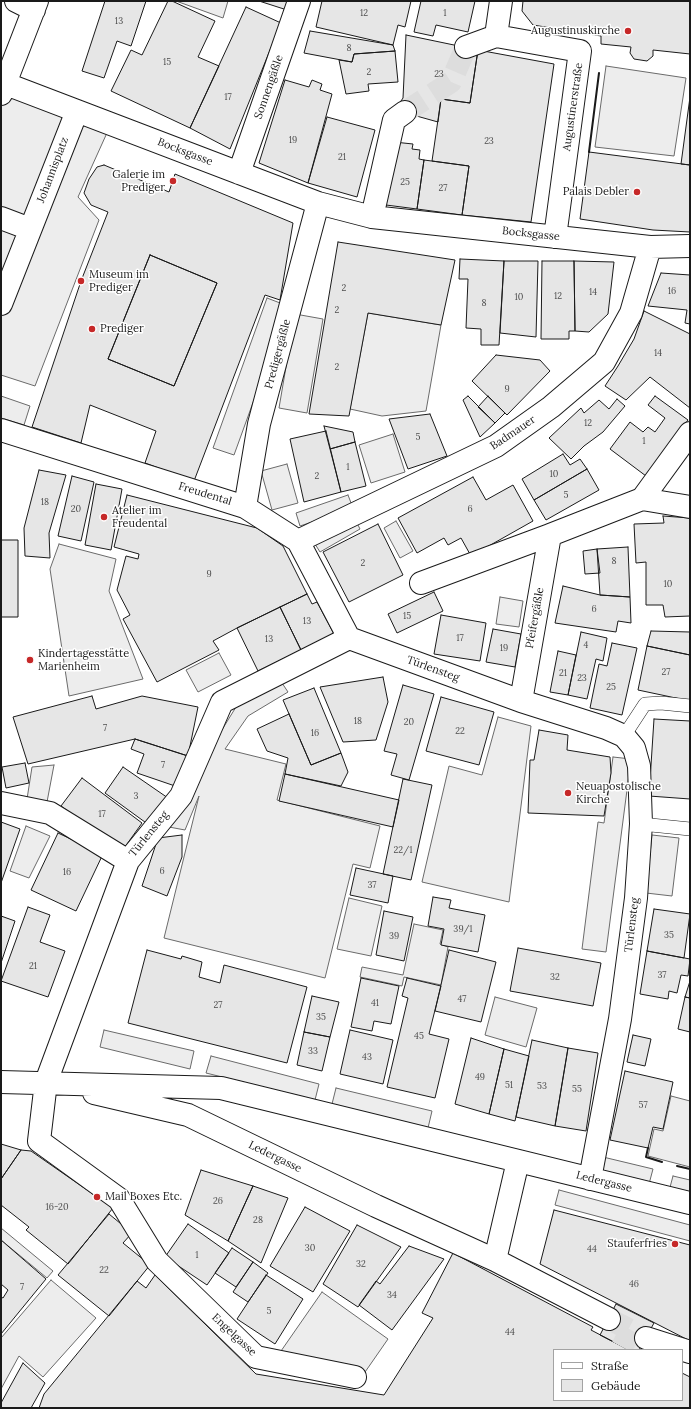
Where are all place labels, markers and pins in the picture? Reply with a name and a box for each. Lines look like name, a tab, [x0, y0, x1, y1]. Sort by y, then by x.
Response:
place label: Augustinuskirche	[531, 24, 620, 38]
marker: Augustinuskirche	[623, 26, 633, 36]
place label: Galerie im Prediger	[112, 168, 165, 194]
marker: Galerie im Prediger	[168, 176, 178, 186]
place label: Palais Debler	[563, 185, 629, 199]
marker: Palais Debler	[632, 187, 642, 197]
place label: Museum im Prediger	[89, 268, 149, 294]
marker: Museum im Prediger	[76, 276, 86, 286]
place label: Prediger	[100, 322, 144, 336]
marker: Prediger	[87, 324, 97, 334]
place label: Atelier im Freudental	[112, 504, 167, 530]
marker: Atelier im Freudental	[99, 512, 109, 522]
place label: Kindertagesstätte Marienheim	[38, 647, 129, 673]
marker: Kindertagesstätte Marienheim	[25, 655, 35, 665]
place label: Neuapostolische Kirche	[576, 780, 661, 806]
marker: Neuapostolische Kirche	[563, 788, 573, 798]
place label: Mail Boxes Etc.	[105, 1190, 182, 1204]
marker: Mail Boxes Etc.	[92, 1192, 102, 1202]
place label: Stauferfries	[607, 1237, 667, 1251]
marker: Stauferfries	[670, 1239, 680, 1249]

